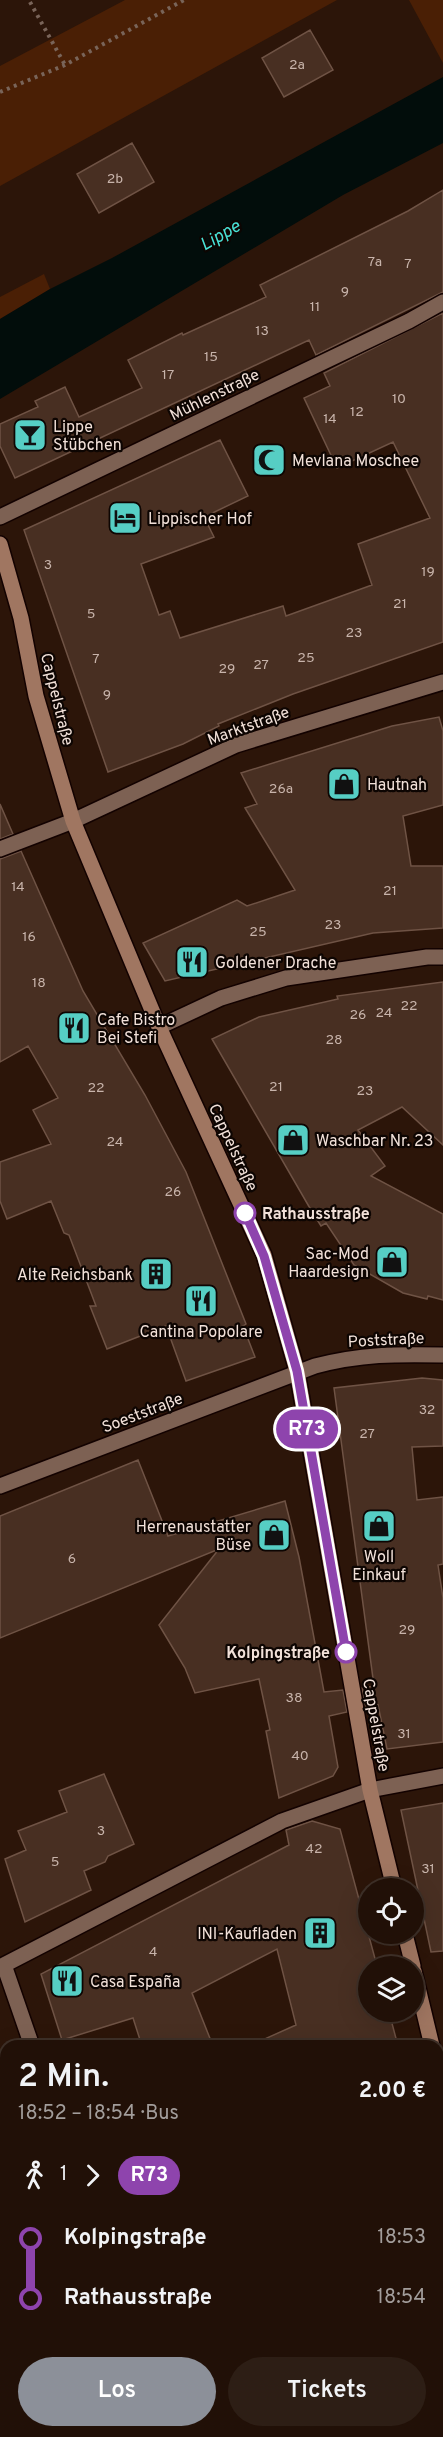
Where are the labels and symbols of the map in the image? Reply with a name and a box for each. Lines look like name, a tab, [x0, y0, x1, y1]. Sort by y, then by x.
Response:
house number: 2a	[289, 57, 305, 74]
house number: 2b	[107, 171, 123, 188]
water label: Lippe	[196, 215, 246, 257]
house number: 7a	[368, 254, 382, 271]
house number: 7	[404, 256, 412, 273]
house number: 9	[341, 284, 349, 301]
house number: 11	[310, 299, 320, 316]
house number: 13	[255, 323, 269, 340]
house number: 15	[204, 349, 218, 366]
street label: Mühlenstraße	[167, 365, 263, 426]
house number: 17	[162, 367, 174, 384]
house number: 10	[392, 391, 406, 408]
house number: 12	[350, 404, 364, 421]
house number: 14	[323, 411, 337, 428]
bar icon: Lippe Stübchen	[12, 417, 48, 453]
place label: Lippe Stübchen	[53, 418, 122, 456]
mosque icon: Mevlana Moschee	[251, 442, 287, 478]
place label: Mevlana Moschee	[292, 452, 419, 472]
hotel icon: Lippischer Hof	[107, 500, 143, 536]
place label: Lippischer Hof	[148, 510, 252, 530]
house number: 3	[44, 557, 52, 574]
house number: 19	[421, 564, 435, 581]
house number: 21	[393, 596, 407, 613]
house number: 5	[87, 606, 95, 623]
house number: 23	[346, 625, 363, 642]
house number: 25	[297, 650, 315, 667]
street label: Cappelstraße	[35, 651, 77, 748]
house number: 7	[92, 651, 100, 668]
house number: 27	[253, 657, 269, 674]
house number: 29	[219, 661, 235, 678]
house number: 9	[103, 687, 111, 704]
street label: Marktstraße	[205, 703, 292, 751]
shop icon: Hautnah	[326, 766, 362, 802]
place label: Hautnah	[367, 776, 427, 796]
house number: 26a	[269, 781, 293, 798]
house number: 14	[11, 879, 25, 896]
house number: 21	[383, 883, 397, 900]
house number: 23	[325, 917, 342, 934]
house number: 25	[249, 924, 267, 941]
house number: 16	[22, 929, 36, 946]
restaurant icon: Goldener Drache	[174, 944, 210, 980]
place label: Goldener Drache	[215, 954, 336, 974]
house number: 18	[32, 975, 46, 992]
house number: 22	[400, 998, 418, 1015]
house number: 24	[375, 1005, 393, 1022]
house number: 26	[350, 1007, 366, 1024]
restaurant icon: Cafe Bistro Bei Stefi	[56, 1010, 92, 1046]
place label: Cafe Bistro Bei Stefi	[97, 1011, 175, 1049]
house number: 28	[325, 1032, 343, 1049]
house number: 21	[269, 1079, 283, 1096]
house number: 22	[87, 1080, 105, 1097]
house number: 23	[357, 1083, 374, 1100]
street label: Cappelstraße	[203, 1101, 261, 1195]
shop icon: Waschbar Nr. 23	[275, 1122, 311, 1158]
place label: Waschbar Nr. 23	[316, 1132, 433, 1152]
house number: 24	[106, 1134, 124, 1151]
house number: 26	[165, 1184, 181, 1201]
marker: Rathausstraße	[234, 1202, 256, 1224]
place label: Rathausstraße	[262, 1205, 370, 1225]
shop icon: Sac-Mod Haardesign	[374, 1244, 410, 1280]
place label: Sac-Mod Haardesign	[288, 1245, 369, 1283]
building icon: Alte Reichsbank	[138, 1256, 174, 1292]
place label: Alte Reichsbank	[17, 1266, 133, 1286]
restaurant icon: Cantina Popolare	[183, 1283, 219, 1319]
place label: Cantina Popolare	[139, 1323, 263, 1343]
street label: Poststraße	[347, 1329, 425, 1353]
street label: Soeststraße	[100, 1389, 186, 1438]
house number: 32	[419, 1402, 435, 1419]
line badge: R73	[272, 1410, 342, 1448]
house number: 27	[359, 1426, 375, 1443]
shop icon: Woll Einkauf	[361, 1508, 397, 1544]
shop icon: Herrenaustatter Büse	[256, 1517, 292, 1553]
place label: Herrenaustatter Büse	[136, 1518, 251, 1556]
place label: Woll Einkauf	[352, 1548, 406, 1586]
house number: 6	[68, 1551, 76, 1568]
house number: 29	[399, 1622, 415, 1639]
marker: Kolpingstraße	[335, 1641, 357, 1663]
place label: Kolpingstraße	[226, 1644, 330, 1664]
street label: Cappelstraße	[357, 1677, 393, 1774]
house number: 38	[286, 1690, 302, 1707]
house number: 31	[397, 1726, 411, 1743]
house number: 40	[291, 1748, 309, 1765]
house number: 3	[97, 1823, 105, 1840]
house number: 42	[305, 1841, 323, 1858]
house number: 5	[51, 1854, 59, 1871]
house number: 31	[421, 1861, 435, 1878]
building icon: INI-Kaufladen	[302, 1915, 338, 1951]
place label: INI-Kaufladen	[197, 1925, 297, 1945]
house number: 4	[149, 1944, 157, 1961]
restaurant icon: Casa España	[49, 1963, 85, 1999]
place label: Casa España	[90, 1973, 180, 1993]

